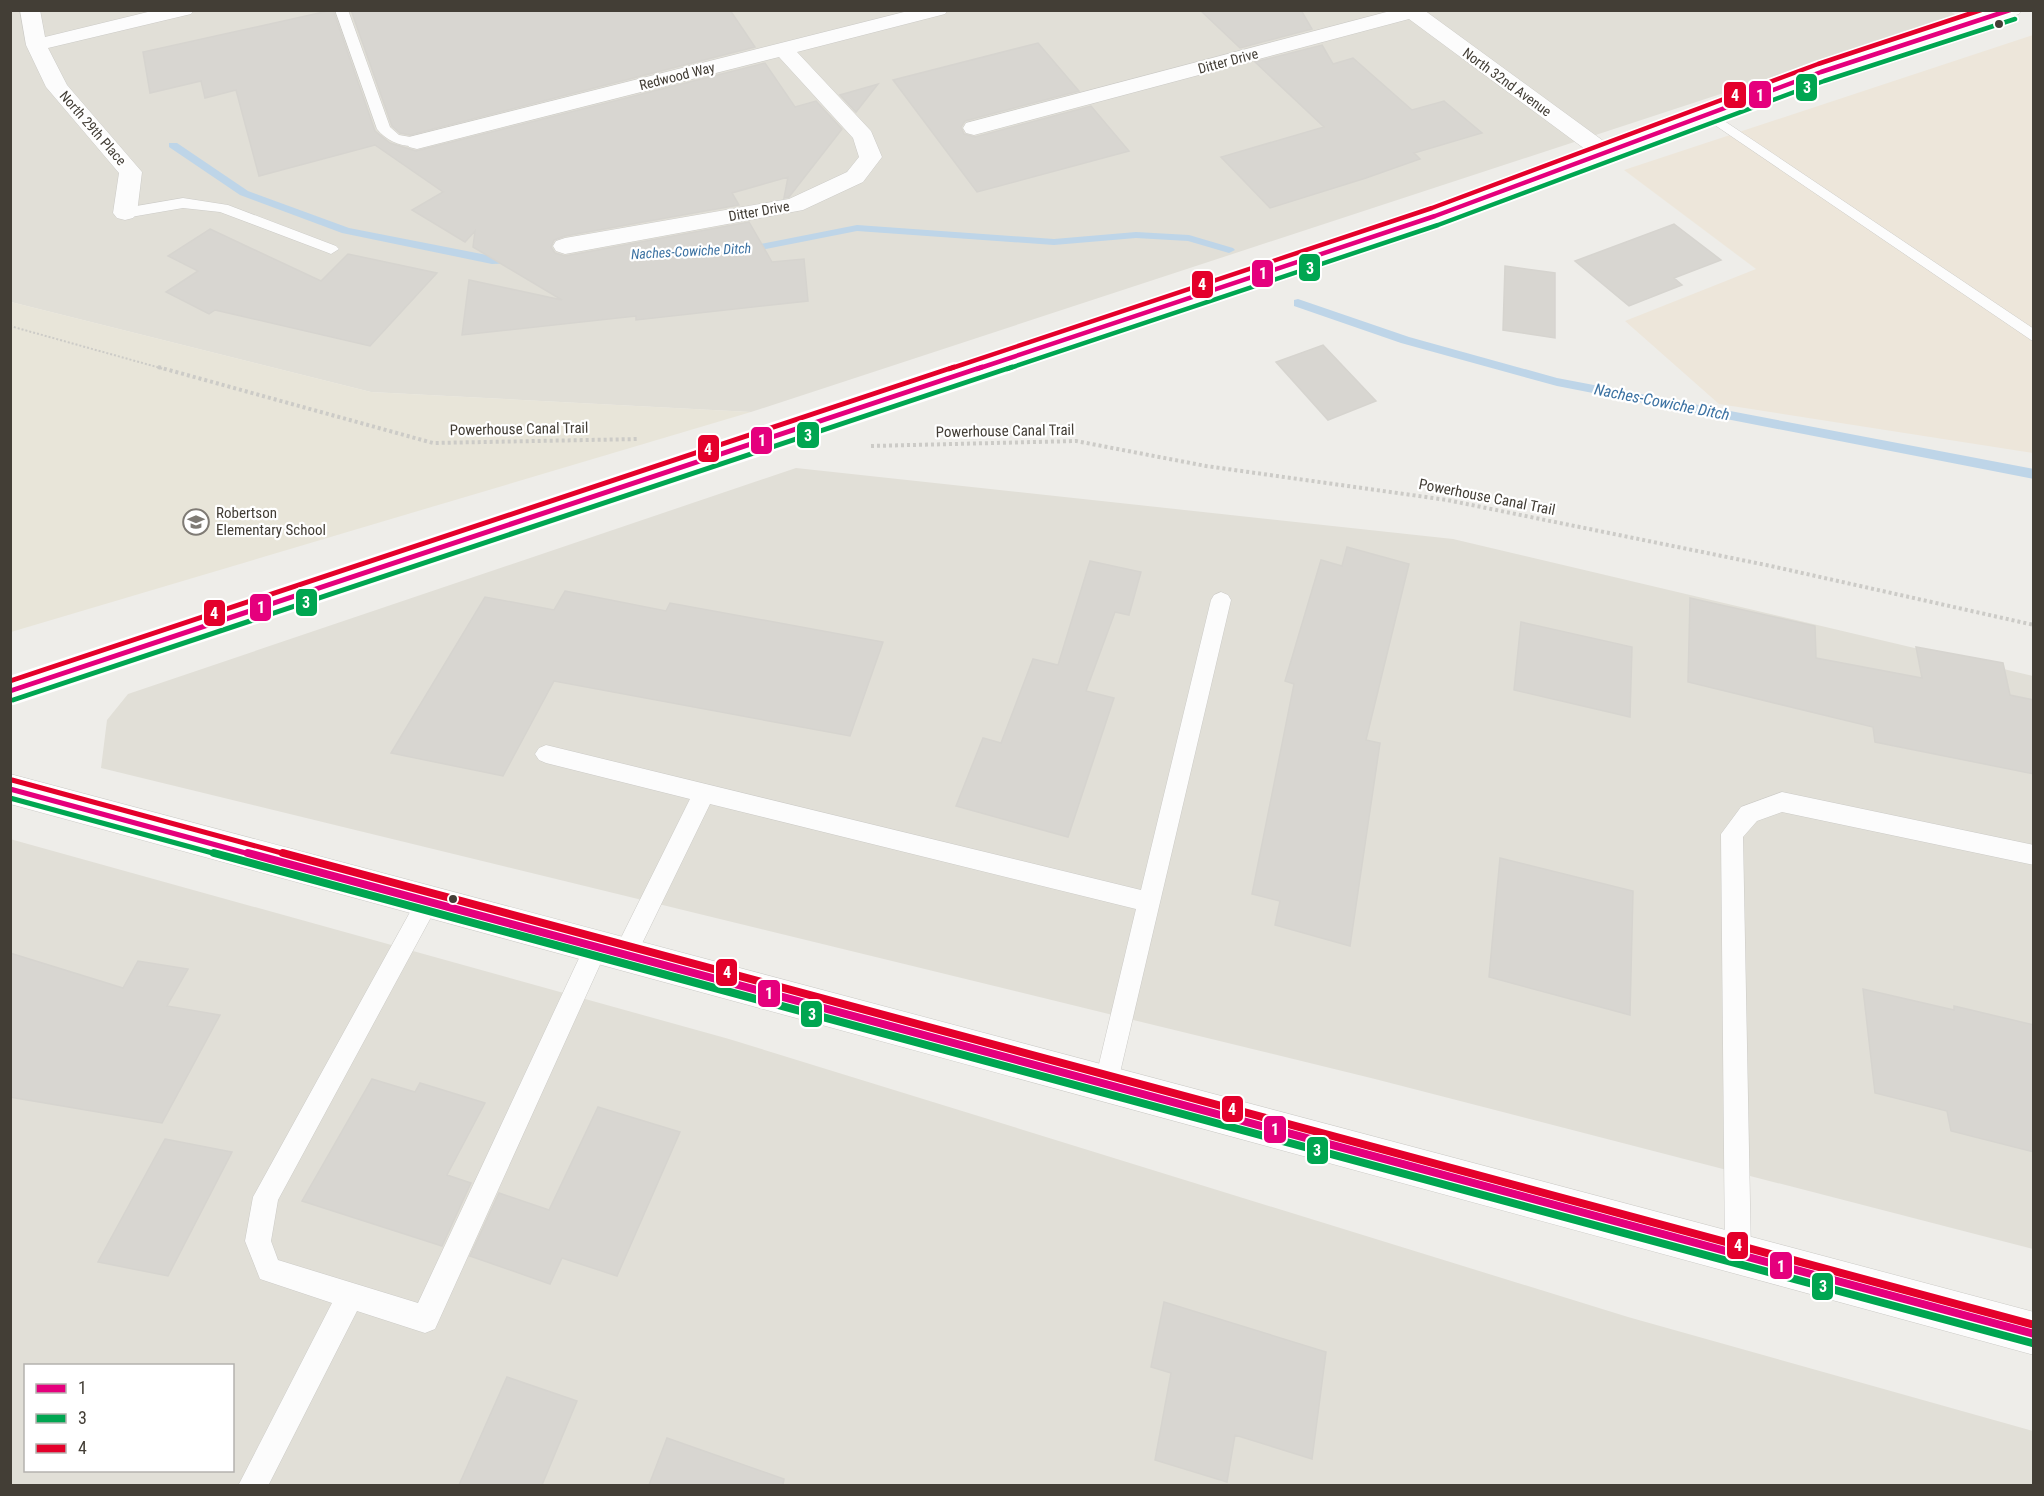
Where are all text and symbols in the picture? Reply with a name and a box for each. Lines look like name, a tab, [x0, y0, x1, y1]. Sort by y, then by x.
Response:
unlabelled marker	[1993, 18, 2005, 30]
street label: Ditter Drive	[1196, 45, 1260, 77]
street label: North 32nd Avenue	[1460, 45, 1555, 120]
street label: Redwood Way	[638, 59, 717, 93]
line badge: 3	[1795, 73, 1818, 102]
text: 3	[1803, 78, 1811, 97]
line badge: 1	[1748, 80, 1772, 109]
line badge: 4	[1723, 81, 1747, 109]
text: 4	[1731, 86, 1739, 105]
text: 1	[1756, 86, 1764, 105]
street label: North 29th Place	[56, 88, 130, 169]
street label: Ditter Drive	[727, 198, 791, 224]
water label: Naches-Cowiche Ditch	[631, 240, 751, 262]
line badge: 3	[1298, 253, 1321, 282]
line badge: 1	[1251, 259, 1274, 288]
text: 3	[1306, 259, 1314, 278]
text: 1	[1259, 264, 1267, 283]
line badge: 4	[1191, 270, 1214, 299]
text: 4	[1198, 275, 1206, 294]
water label: Naches-Cowiche Ditch	[1593, 380, 1731, 424]
street label: Powerhouse Canal Trail	[449, 419, 589, 439]
line badge: 3	[796, 421, 820, 449]
street label: Powerhouse Canal Trail	[935, 421, 1075, 441]
line badge: 1	[750, 426, 773, 455]
text: 3	[804, 426, 812, 445]
text: 1	[758, 431, 766, 450]
line badge: 4	[697, 434, 720, 463]
text: 4	[704, 440, 712, 459]
street label: Powerhouse Canal Trail	[1417, 475, 1557, 519]
place label: Robertson Elementary School	[216, 504, 326, 539]
school or university icon: Robertson Elementary School	[181, 507, 211, 537]
line badge: 3	[295, 588, 318, 617]
line badge: 1	[249, 593, 272, 622]
text: 3	[302, 593, 310, 612]
text: 1	[257, 598, 265, 617]
line badge: 4	[203, 599, 226, 627]
text: 4	[210, 604, 218, 623]
unlabelled marker	[447, 893, 459, 905]
line badge: 4	[715, 958, 738, 987]
text: 4	[723, 963, 731, 982]
line badge: 1	[757, 979, 781, 1008]
text: 1	[765, 984, 773, 1003]
line badge: 3	[800, 1000, 823, 1028]
text: 3	[808, 1005, 816, 1024]
line badge: 4	[1221, 1095, 1244, 1123]
text: 4	[1228, 1100, 1236, 1119]
line badge: 1	[1263, 1115, 1287, 1144]
text: 1	[1271, 1120, 1279, 1139]
line badge: 3	[1306, 1136, 1329, 1165]
text: 3	[1313, 1141, 1321, 1160]
line badge: 4	[1726, 1231, 1749, 1260]
text: 4	[1734, 1236, 1742, 1255]
line badge: 1	[1769, 1251, 1793, 1280]
text: 1	[1777, 1257, 1785, 1276]
line badge: 3	[1811, 1272, 1834, 1301]
text: 3	[1819, 1277, 1827, 1296]
legend	[24, 1364, 234, 1472]
text: 1	[78, 1377, 87, 1398]
text: 3	[78, 1407, 87, 1428]
text: 4	[78, 1437, 87, 1458]

